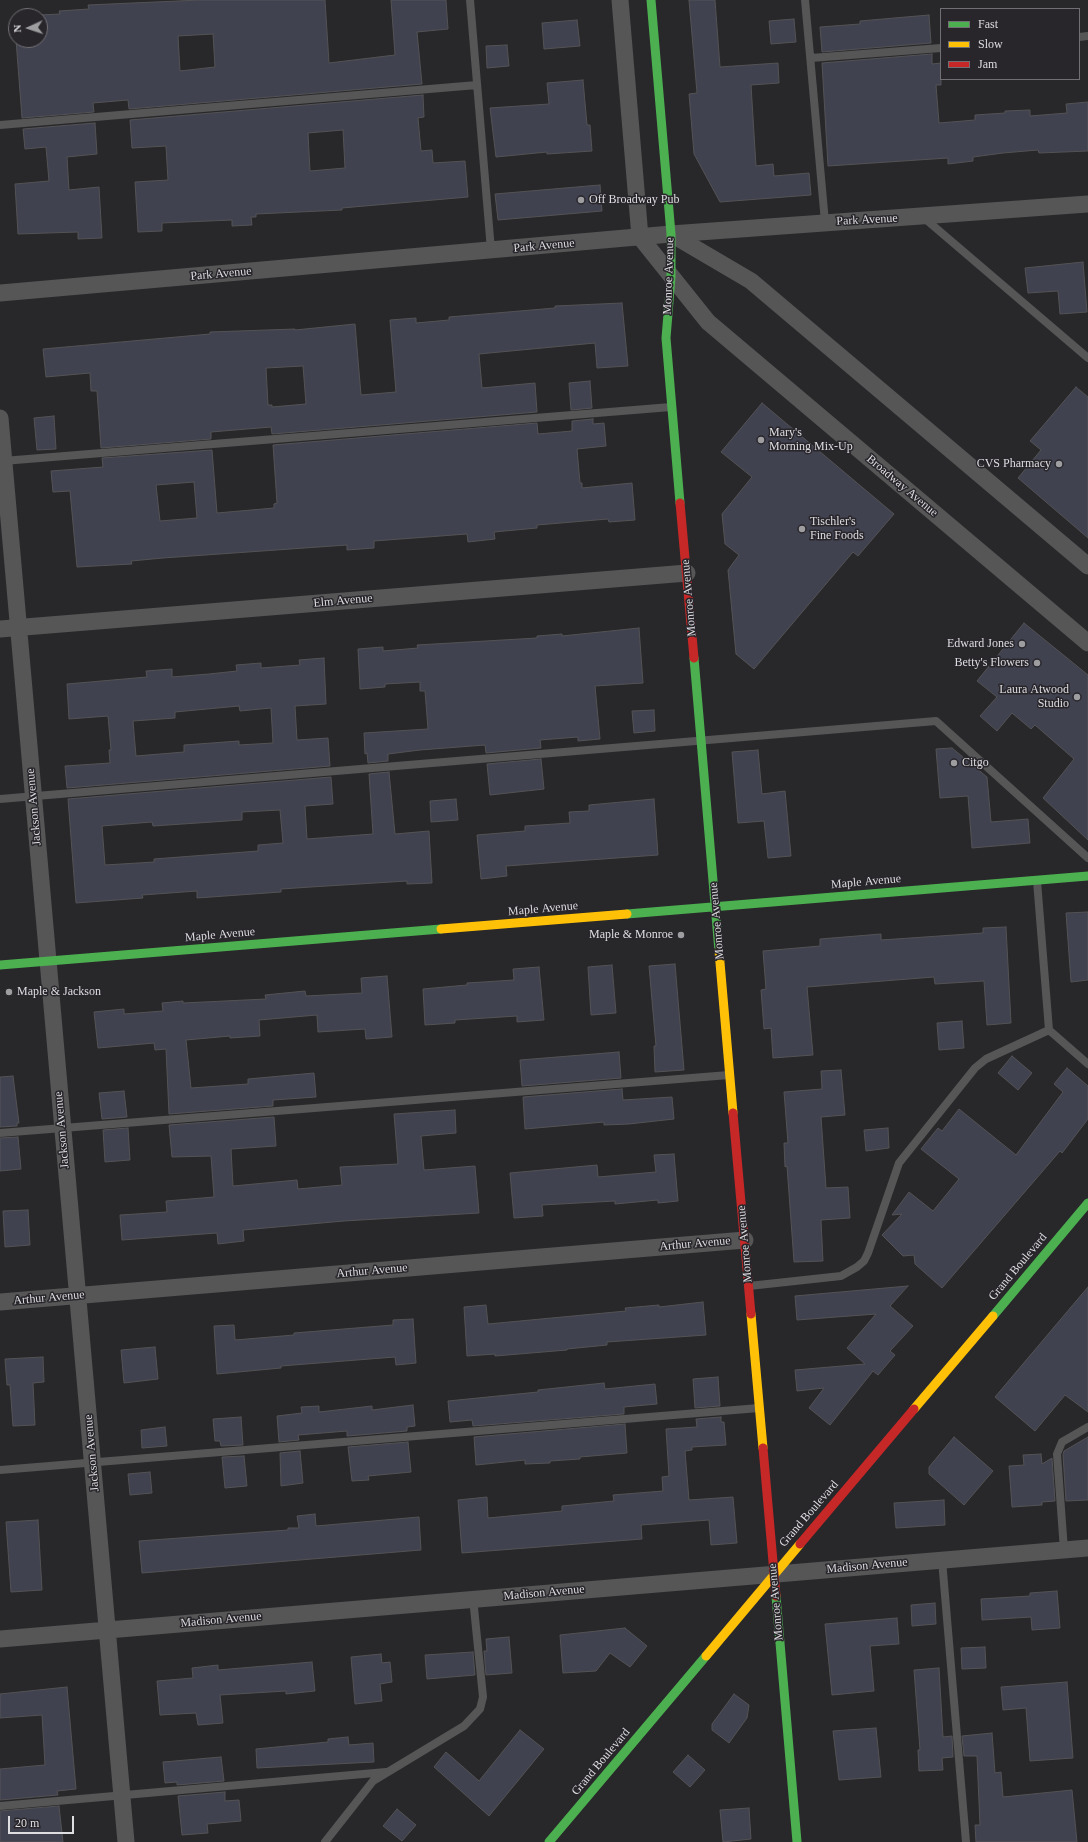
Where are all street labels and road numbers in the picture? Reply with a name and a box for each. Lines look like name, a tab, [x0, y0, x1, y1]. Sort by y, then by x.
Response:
street label: Park Avenue	[836, 211, 898, 229]
street label: Park Avenue	[513, 236, 575, 256]
street label: Monroe Avenue	[660, 237, 678, 315]
street label: Park Avenue	[190, 264, 252, 284]
street label: Broadway Avenue	[863, 452, 941, 520]
street label: Monroe Avenue	[678, 559, 700, 637]
street label: Elm Avenue	[313, 591, 373, 611]
street label: Jackson Avenue	[23, 768, 45, 846]
street label: Maple Avenue	[830, 872, 902, 892]
street label: Monroe Avenue	[706, 882, 728, 960]
street label: Maple Avenue	[507, 899, 579, 919]
street label: Maple Avenue	[184, 925, 256, 945]
street label: Jackson Avenue	[51, 1091, 73, 1169]
street label: Monroe Avenue	[734, 1205, 756, 1283]
street label: Grand Boulevard	[986, 1231, 1050, 1303]
street label: Arthur Avenue	[659, 1234, 731, 1254]
street label: Arthur Avenue	[336, 1261, 408, 1281]
street label: Arthur Avenue	[13, 1288, 85, 1308]
street label: Jackson Avenue	[81, 1414, 103, 1492]
street label: Grand Boulevard	[776, 1478, 842, 1550]
street label: Madison Avenue	[826, 1555, 908, 1577]
street label: Monroe Avenue	[765, 1563, 787, 1641]
street label: Madison Avenue	[503, 1582, 585, 1604]
street label: Madison Avenue	[180, 1609, 262, 1631]
street label: Grand Boulevard	[569, 1726, 633, 1798]

